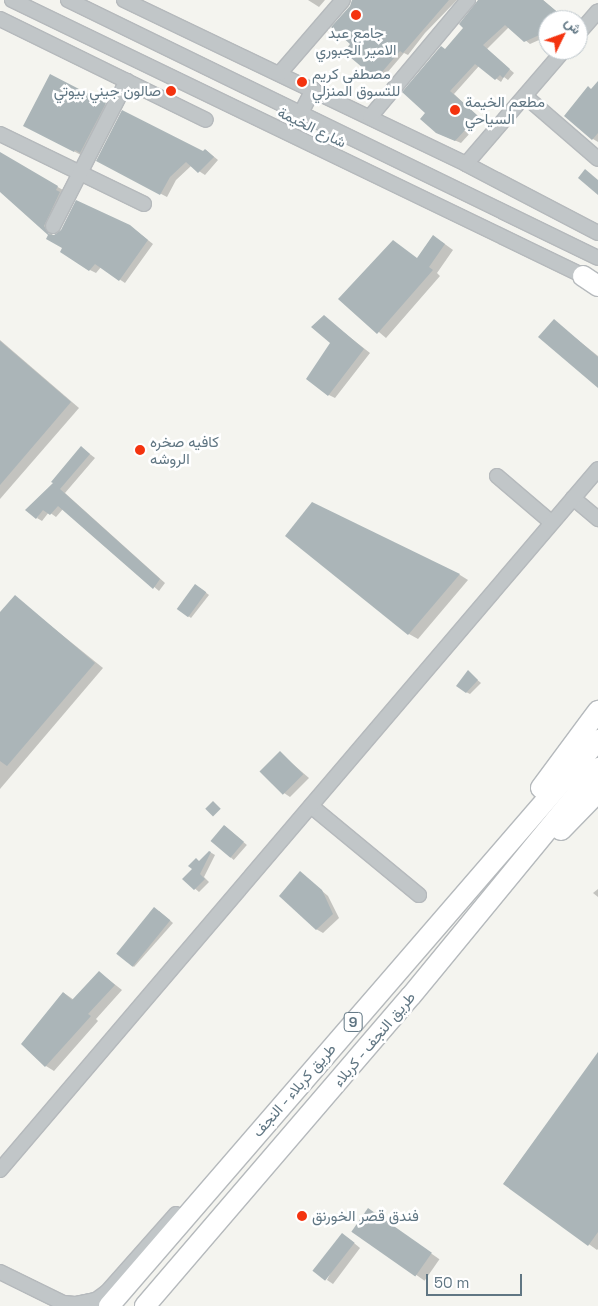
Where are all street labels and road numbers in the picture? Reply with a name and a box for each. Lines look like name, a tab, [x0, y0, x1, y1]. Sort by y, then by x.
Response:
street label: شارع الخيمة	[275, 103, 349, 151]
street label: طريق النجف - کربلاء	[329, 988, 419, 1090]
road number: 9	[343, 1010, 363, 1034]
street label: طريق کربلاء - النجف	[248, 1039, 340, 1141]

